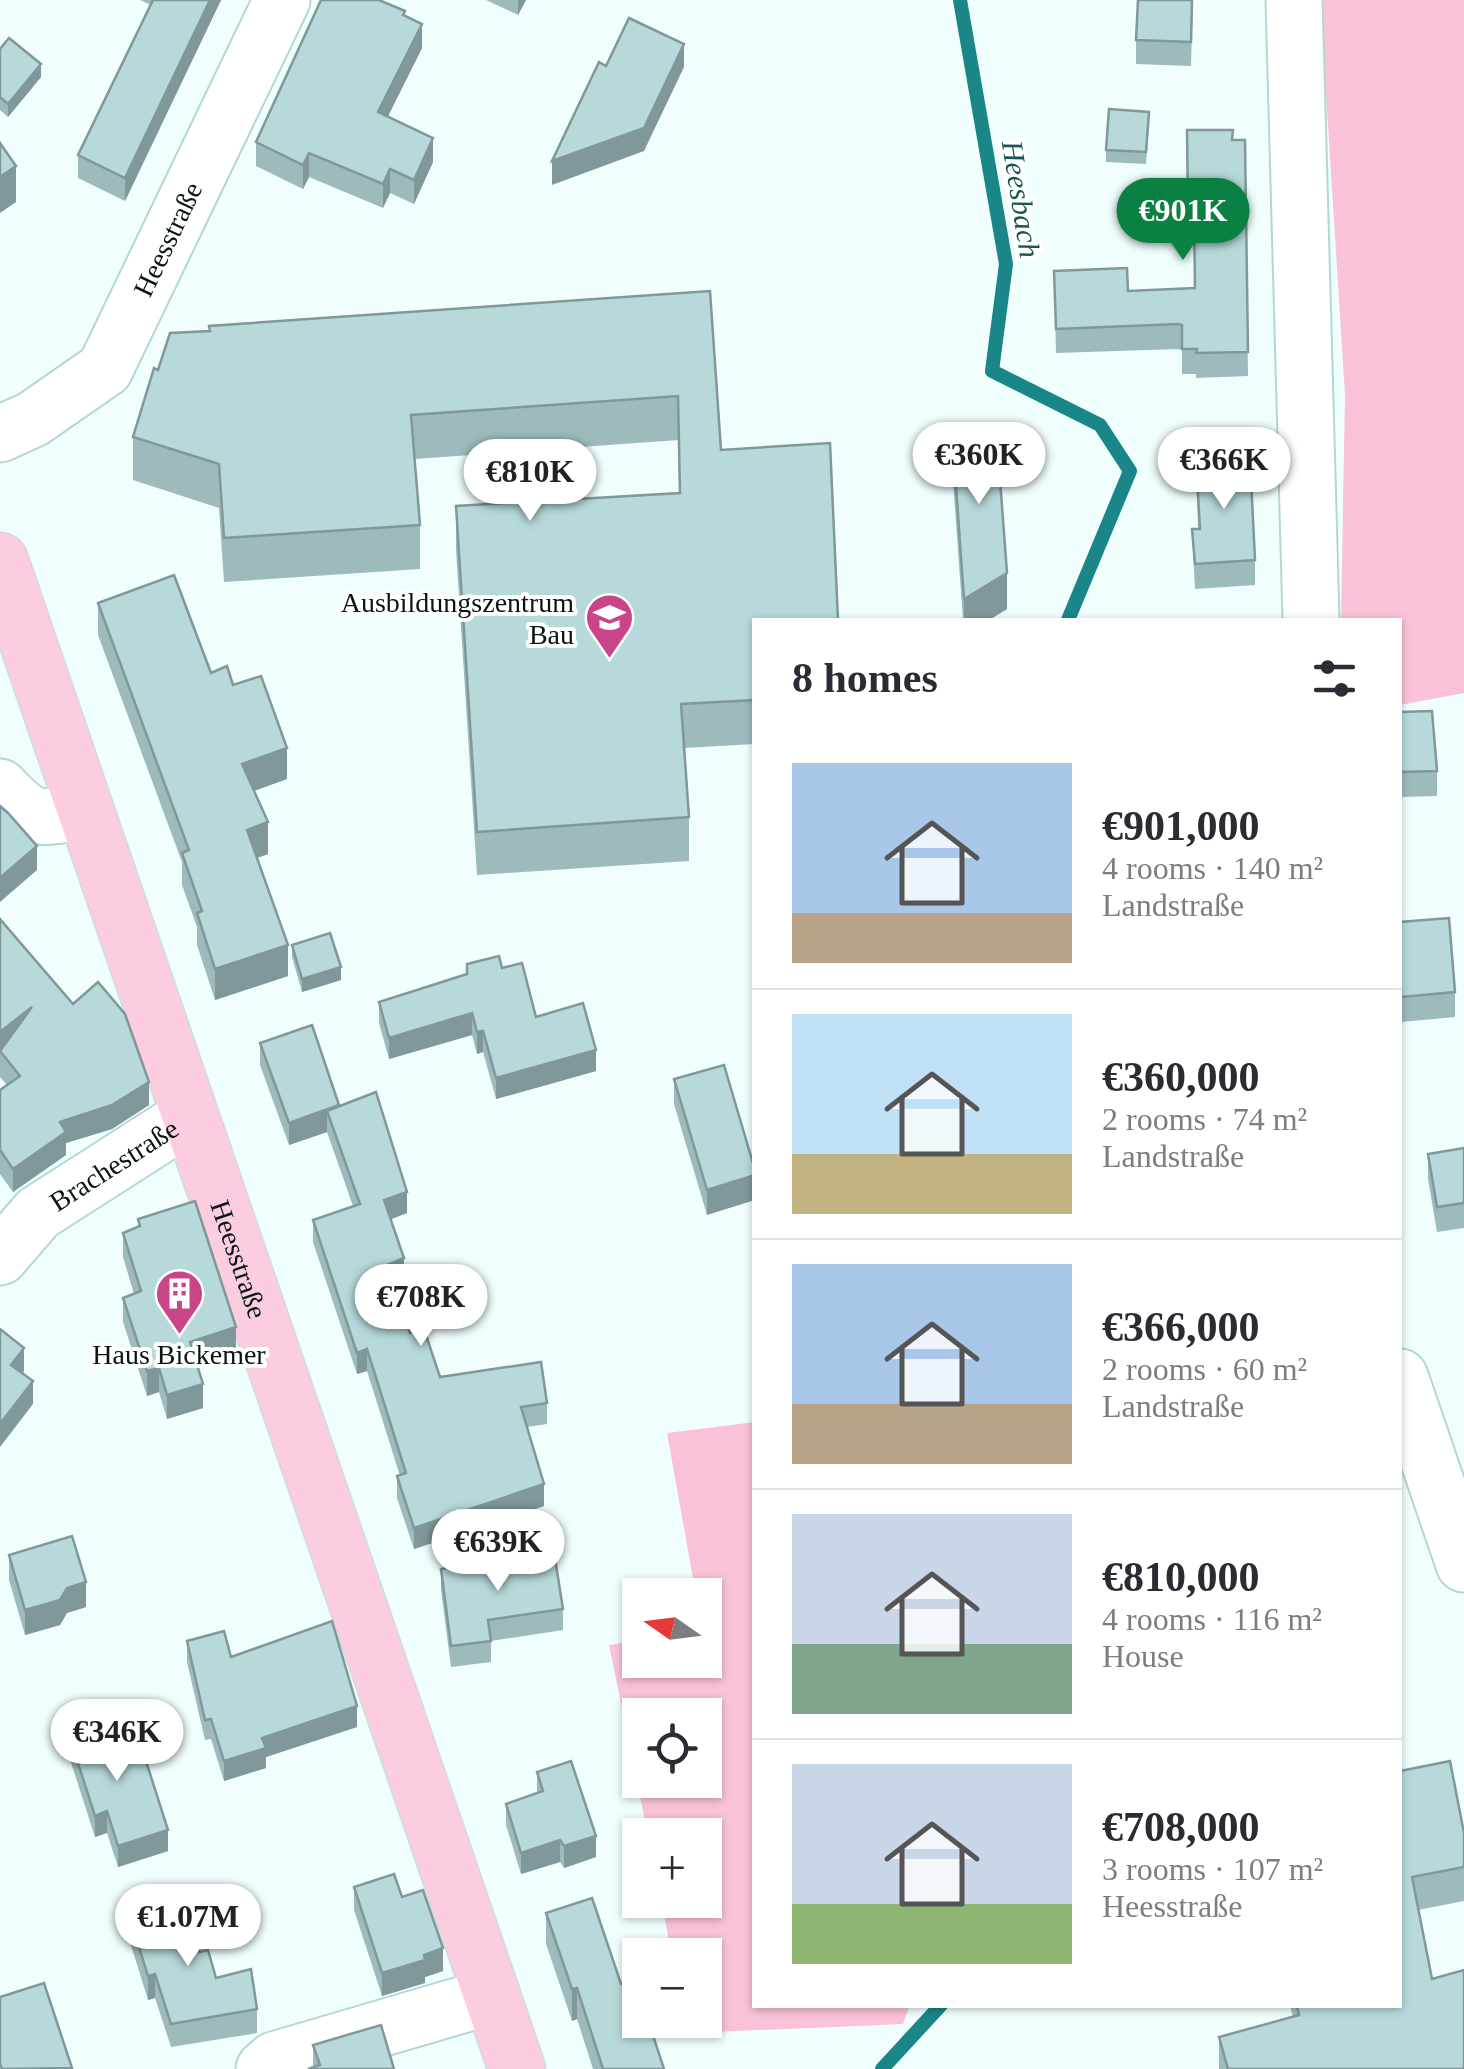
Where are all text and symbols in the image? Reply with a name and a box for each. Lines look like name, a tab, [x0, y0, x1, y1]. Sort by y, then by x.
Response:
water label: Heesbach	[996, 137, 1047, 260]
street label: Heesstraße	[127, 177, 208, 301]
pin: €901K	[1113, 178, 1253, 263]
text: €901K	[1139, 192, 1227, 228]
pin: €360K	[909, 422, 1049, 507]
pin: €366K	[1154, 427, 1294, 512]
text: €360K	[935, 436, 1023, 472]
pin: €810K	[460, 439, 600, 524]
text: €366K	[1180, 441, 1268, 477]
text: €810K	[486, 453, 574, 489]
place label: Ausbildungszentrum Bau	[341, 587, 574, 650]
school or university icon: Ausbildungszentrum Bau	[583, 592, 635, 660]
icon: filters	[1307, 651, 1362, 706]
text: 8 homes	[792, 655, 938, 701]
icon: home	[872, 803, 992, 923]
text: €901,000	[1102, 803, 1260, 849]
text: 4 rooms · 140 m²	[1102, 850, 1323, 886]
text: Landstraße	[1102, 887, 1244, 923]
icon: home	[872, 1054, 992, 1174]
text: €360,000	[1102, 1054, 1260, 1100]
text: 2 rooms · 74 m²	[1102, 1101, 1307, 1137]
street label: Brachestraße	[44, 1113, 184, 1217]
text: Landstraße	[1102, 1138, 1244, 1174]
street label: Heesstraße	[204, 1196, 273, 1322]
pin: €708K	[351, 1264, 491, 1349]
building icon: Haus Bickemer	[153, 1268, 205, 1336]
text: €708K	[377, 1278, 465, 1314]
icon: home	[872, 1304, 992, 1424]
text: €366,000	[1102, 1304, 1260, 1350]
place label: Haus Bickemer	[92, 1339, 266, 1370]
text: 2 rooms · 60 m²	[1102, 1351, 1307, 1387]
text: Landstraße	[1102, 1388, 1244, 1424]
pin: €639K	[428, 1509, 568, 1594]
text: €639K	[454, 1523, 542, 1559]
icon: home	[872, 1554, 992, 1674]
text: €810,000	[1102, 1554, 1260, 1600]
north arrow	[622, 1578, 722, 1678]
map controls	[622, 1578, 722, 2038]
text: 4 rooms · 116 m²	[1102, 1601, 1322, 1637]
text: House	[1102, 1638, 1184, 1674]
button: locate	[622, 1698, 722, 1798]
pin: €346K	[47, 1699, 187, 1784]
text: €346K	[73, 1713, 161, 1749]
icon: home	[872, 1804, 992, 1924]
text: €708,000	[1102, 1804, 1260, 1850]
button: +	[622, 1818, 722, 1918]
text: 3 rooms · 107 m²	[1102, 1851, 1323, 1887]
pin: €1.07M	[107, 1884, 269, 1969]
text: Heesstraße	[1102, 1888, 1242, 1924]
text: €1.07M	[137, 1898, 239, 1934]
button: −	[622, 1938, 722, 2038]

